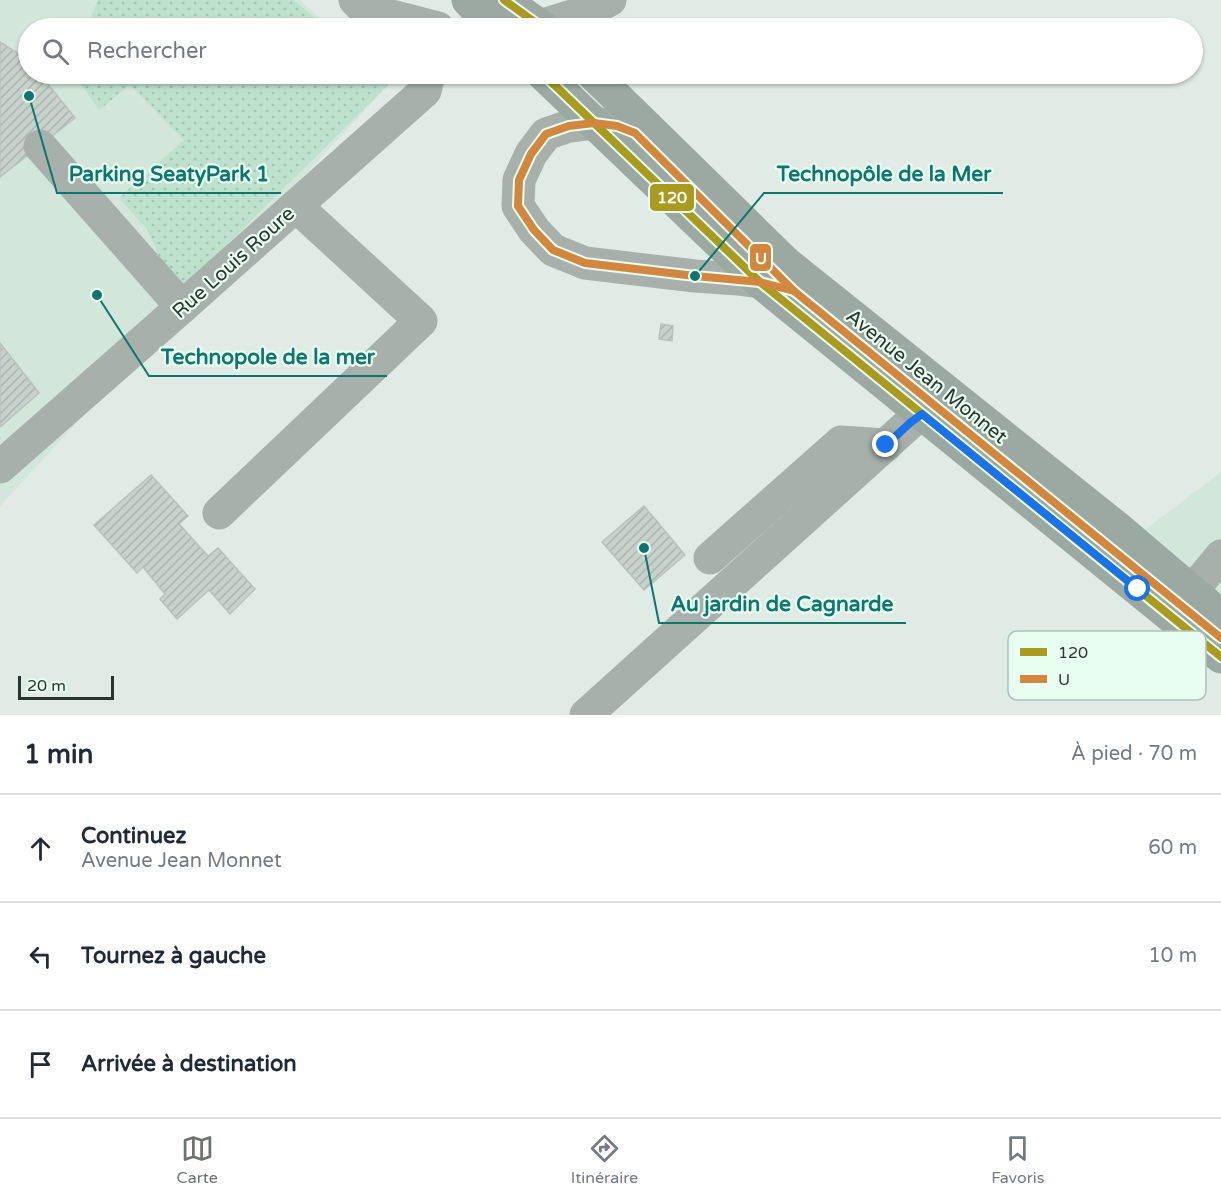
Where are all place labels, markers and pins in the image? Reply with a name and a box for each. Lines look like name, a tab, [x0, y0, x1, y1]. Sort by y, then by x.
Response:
callout: Parking SeatyPark 1	[57, 154, 281, 193]
callout: Technopôle de la Mer	[764, 154, 1003, 193]
callout: Technopole de la mer	[149, 337, 387, 376]
callout: Au jardin de Cagnarde	[659, 584, 906, 623]

